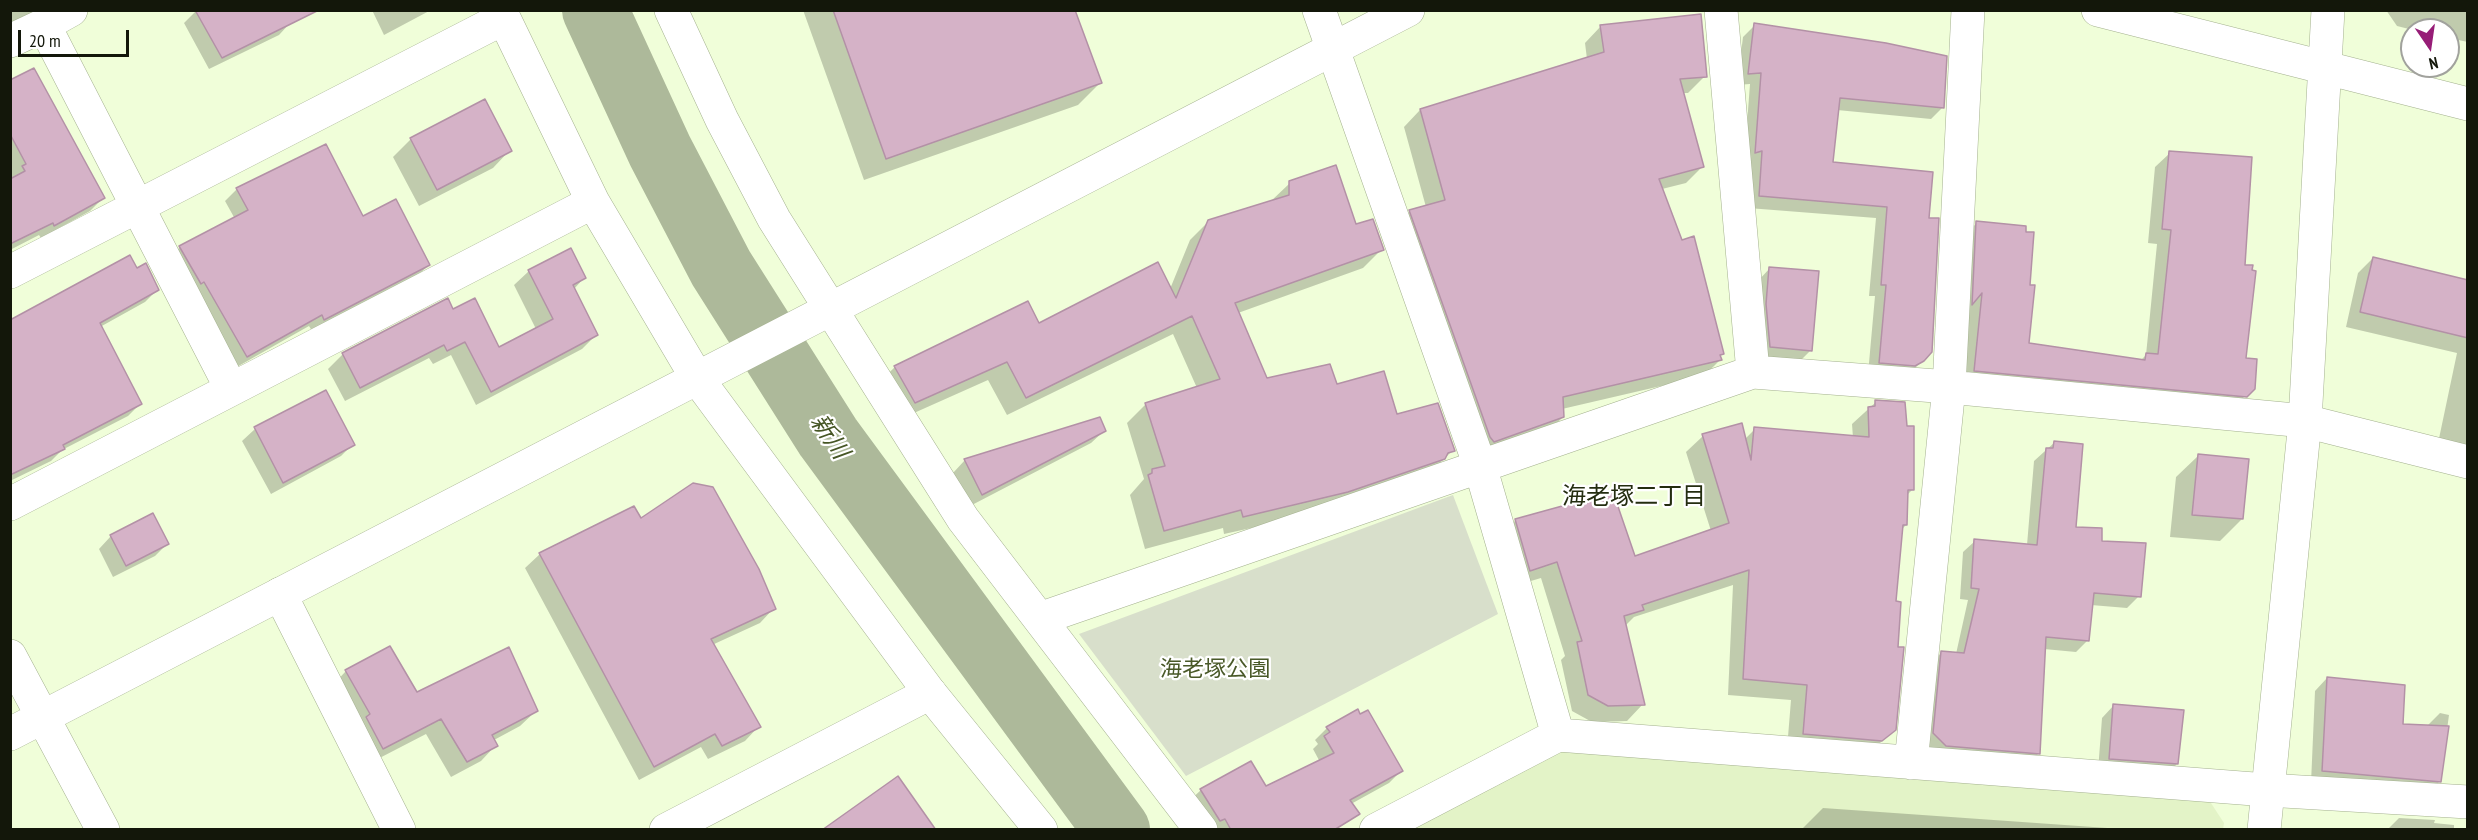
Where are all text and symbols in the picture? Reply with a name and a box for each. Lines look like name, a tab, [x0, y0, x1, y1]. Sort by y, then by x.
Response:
scale bar	[21, 18, 132, 56]
north arrow	[2400, 18, 2460, 78]
text: 20 m	[29, 29, 61, 52]
text: N	[2427, 53, 2440, 74]
water label: 新川	[804, 409, 854, 465]
district label: 海老塚二丁目	[1562, 483, 1706, 511]
park label: 海老塚公園	[1160, 657, 1270, 683]

